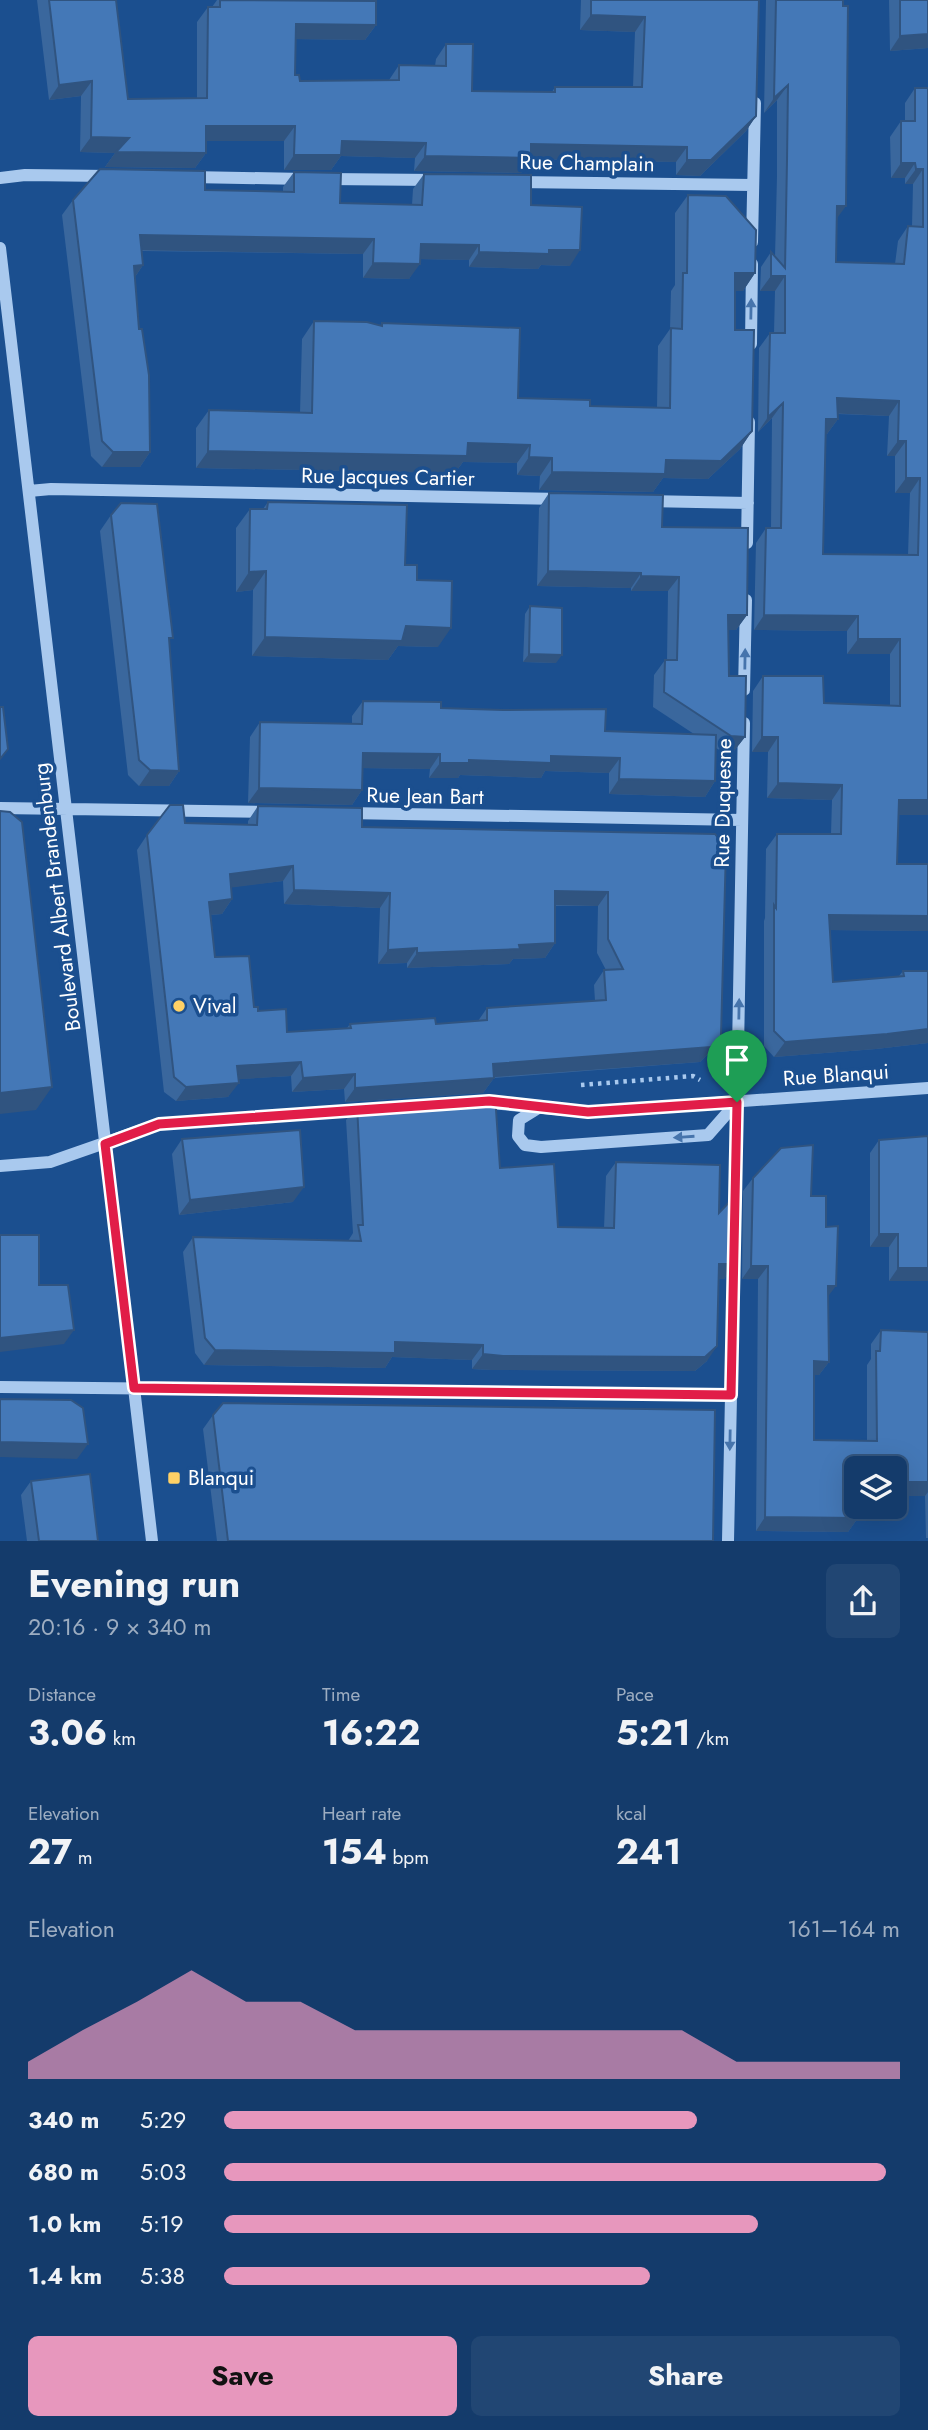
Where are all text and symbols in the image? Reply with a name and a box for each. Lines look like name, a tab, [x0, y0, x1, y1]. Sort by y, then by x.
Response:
street label: Rue Champlain	[519, 147, 655, 179]
one-way arrow	[745, 298, 757, 320]
street label: Rue Jacques Cartier	[301, 460, 476, 494]
one-way arrow	[739, 648, 751, 670]
street label: Rue Duquesne	[707, 738, 739, 868]
street label: Boulevard Albert Brandenburg	[26, 761, 88, 1033]
street label: Rue Jean Bart	[366, 780, 484, 812]
place label: Vival	[193, 991, 237, 1021]
marker: Vival	[171, 998, 187, 1014]
one-way arrow	[733, 998, 745, 1020]
pin	[707, 1030, 767, 1102]
icon: arrive	[718, 1041, 756, 1079]
street label: Rue Blanqui	[782, 1056, 890, 1094]
one-way arrow	[673, 1132, 695, 1143]
one-way arrow	[724, 1429, 736, 1451]
map controls	[844, 1456, 907, 1519]
button: layers	[844, 1456, 907, 1519]
place label: Blanqui	[188, 1463, 254, 1493]
marker: Blanqui	[166, 1470, 182, 1486]
text: Evening run	[28, 1556, 240, 1611]
button: share	[826, 1564, 900, 1638]
text: 20:16 · 9 × 340 m	[28, 1610, 211, 1644]
text: Distance	[28, 1681, 96, 1708]
text: Time	[322, 1681, 360, 1708]
text: Pace	[616, 1681, 654, 1708]
text: 3.06	[28, 1708, 107, 1758]
text: 16:22	[322, 1708, 420, 1758]
text: 5:21	[616, 1708, 691, 1758]
text: km	[107, 1725, 136, 1752]
text: /km	[691, 1725, 729, 1752]
text: Elevation	[28, 1800, 100, 1827]
text: Heart rate	[322, 1800, 401, 1827]
text: kcal	[616, 1800, 647, 1827]
text: 27	[28, 1827, 72, 1877]
text: 154	[322, 1827, 387, 1877]
text: 241	[616, 1827, 681, 1877]
text: m	[72, 1844, 93, 1871]
text: bpm	[387, 1844, 429, 1871]
text: Elevation	[28, 1912, 115, 1946]
text: 161–164 m	[787, 1912, 900, 1946]
text: 340 m	[28, 2103, 99, 2137]
text: 5:29	[140, 2103, 186, 2137]
text: 680 m	[28, 2155, 99, 2189]
text: 5:03	[140, 2155, 186, 2189]
text: 1.0 km	[28, 2207, 101, 2241]
text: 5:19	[140, 2207, 183, 2241]
text: 1.4 km	[28, 2259, 102, 2293]
text: 5:38	[140, 2259, 185, 2293]
button: Save	[28, 2336, 457, 2416]
button: Share	[471, 2336, 900, 2416]

